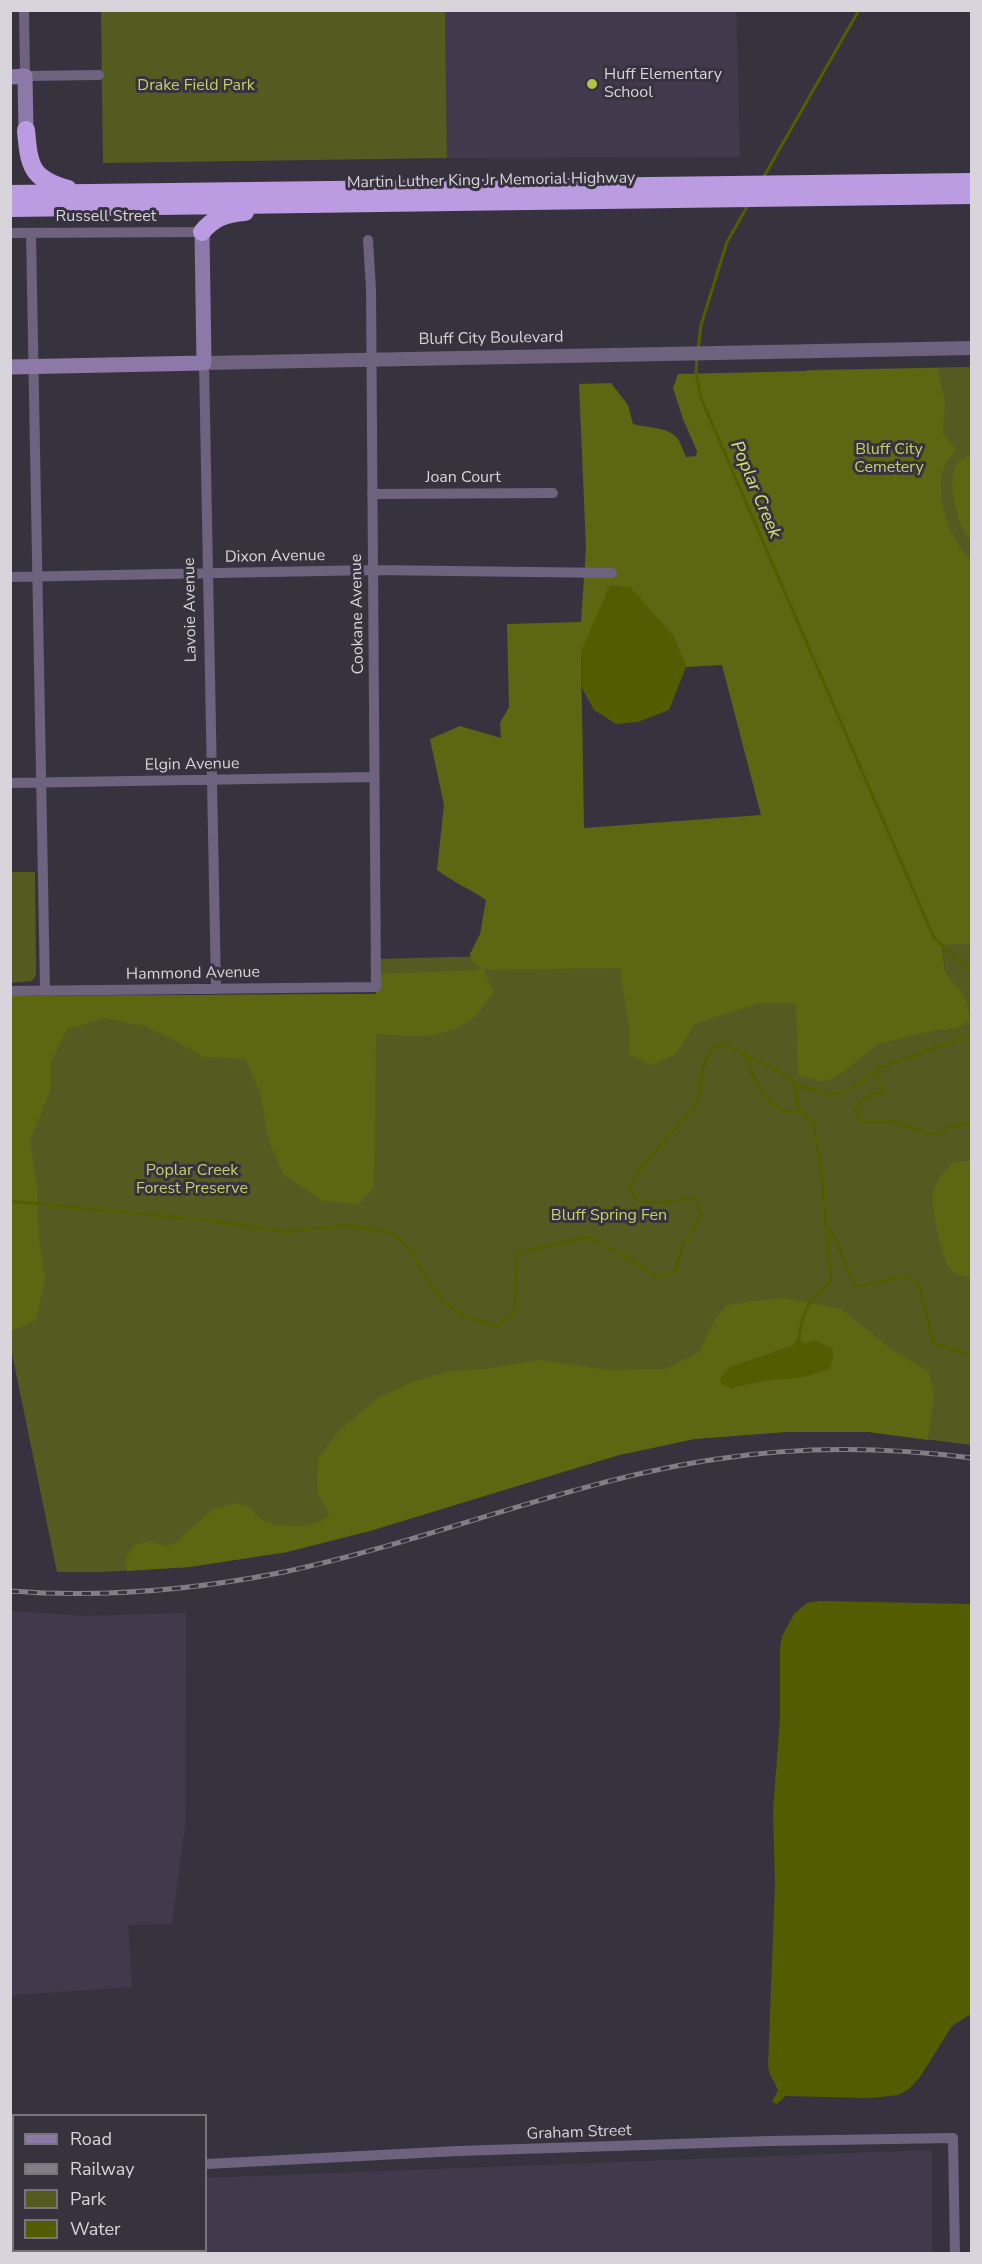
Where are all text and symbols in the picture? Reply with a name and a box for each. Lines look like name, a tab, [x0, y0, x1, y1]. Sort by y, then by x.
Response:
place label: Huff Elementary School	[604, 65, 722, 103]
park label: Drake Field Park	[137, 76, 255, 96]
marker: Huff Elementary School	[585, 77, 599, 91]
street label: Martin Luther King Jr Memorial Highway	[347, 169, 635, 193]
street label: Russell Street	[56, 207, 156, 227]
street label: Bluff City Boulevard	[418, 328, 564, 350]
water label: Poplar Creek	[725, 438, 785, 542]
park label: Bluff City Cemetery	[854, 440, 924, 478]
street label: Joan Court	[425, 468, 501, 488]
street label: Dixon Avenue	[225, 547, 325, 567]
street label: Cookane Avenue	[347, 554, 369, 674]
street label: Lavoie Avenue	[180, 557, 202, 663]
street label: Elgin Avenue	[144, 755, 240, 775]
street label: Hammond Avenue	[126, 963, 260, 985]
park label: Poplar Creek Forest Preserve	[136, 1161, 248, 1199]
park label: Bluff Spring Fen	[551, 1206, 667, 1226]
legend	[12, 2114, 207, 2252]
street label: Graham Street	[526, 2122, 632, 2144]
text: Road	[70, 2127, 112, 2151]
text: Railway	[70, 2157, 135, 2181]
text: Park	[70, 2187, 106, 2211]
text: Water	[70, 2217, 121, 2241]

